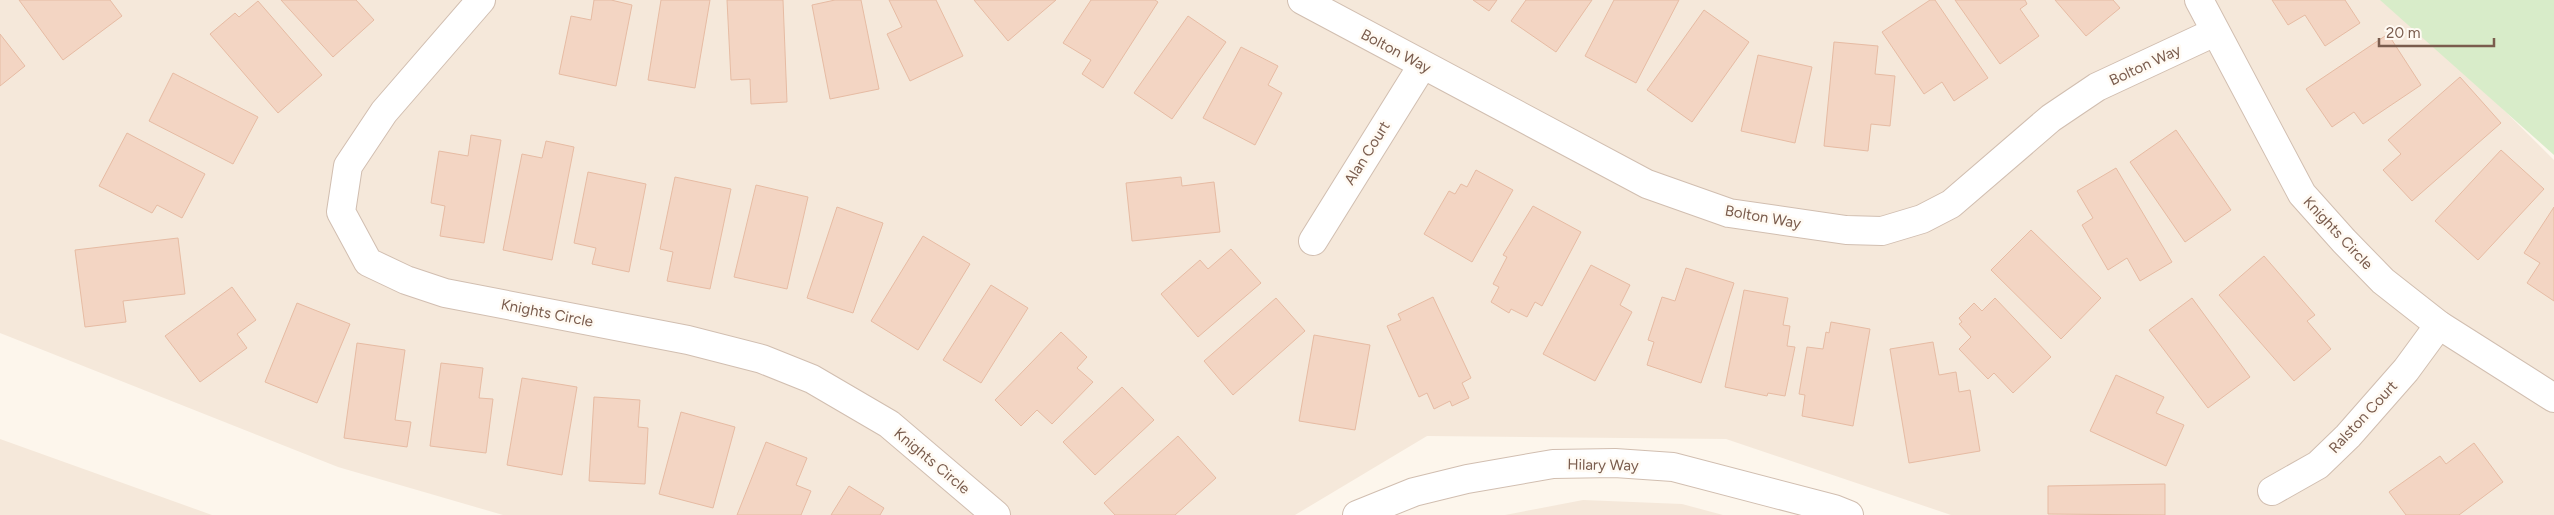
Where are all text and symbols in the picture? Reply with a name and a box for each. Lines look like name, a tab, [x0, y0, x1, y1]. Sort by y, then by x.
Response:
scale bar	[2379, 15, 2494, 47]
text: 20 m	[2386, 24, 2420, 42]
street label: Bolton Way	[1358, 25, 1434, 77]
street label: Bolton Way	[2106, 41, 2184, 89]
street label: Alan Court	[1340, 118, 1394, 188]
street label: Knights Circle	[2300, 193, 2376, 273]
street label: Bolton Way	[1724, 201, 1802, 233]
street label: Knights Circle	[499, 295, 595, 331]
street label: Ralston Court	[2325, 377, 2401, 457]
street label: Knights Circle	[890, 424, 974, 498]
street label: Hilary Way	[1567, 455, 1639, 475]

